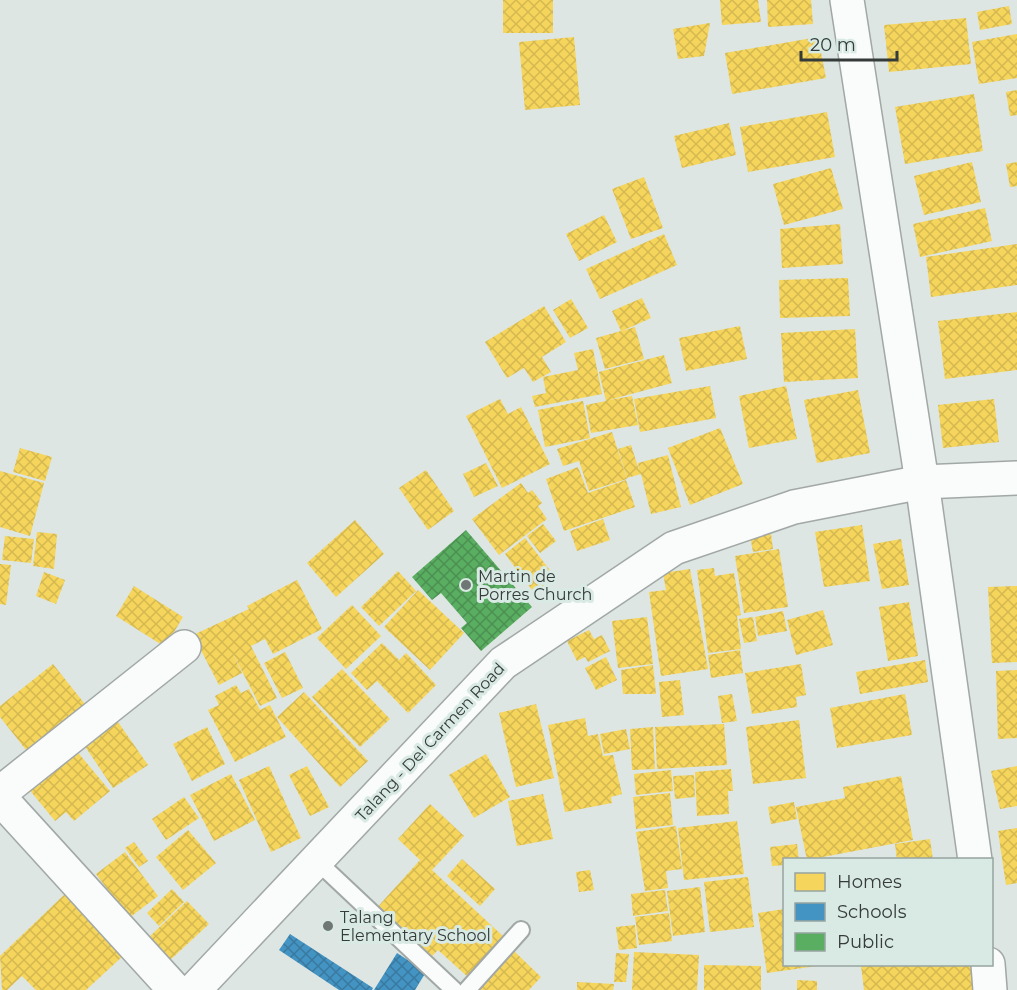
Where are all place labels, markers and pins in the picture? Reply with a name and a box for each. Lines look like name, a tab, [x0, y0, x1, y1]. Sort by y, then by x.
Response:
place label: Martin de Porres Church	[478, 567, 592, 604]
marker: Martin de Porres Church	[459, 578, 473, 592]
place label: Talang Elementary School	[340, 908, 491, 945]
marker: Talang Elementary School	[321, 919, 335, 933]

